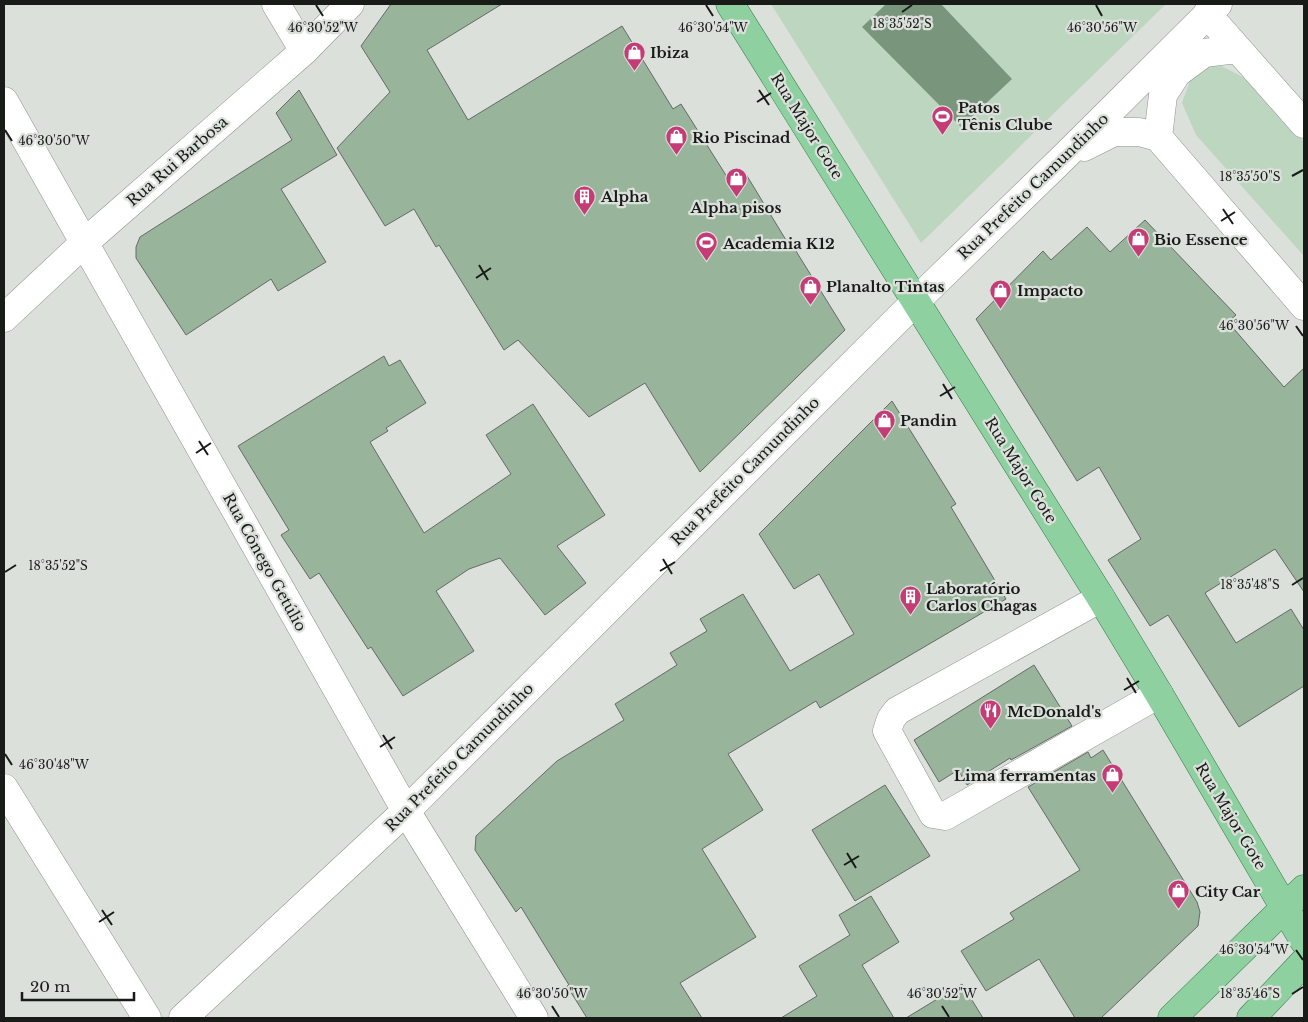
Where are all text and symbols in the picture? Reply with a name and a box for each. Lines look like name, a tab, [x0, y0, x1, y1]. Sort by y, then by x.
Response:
text: 18°35'52"S	[872, 16, 932, 31]
text: 46°30'52"W	[288, 20, 359, 35]
text: 46°30'54"W	[678, 20, 749, 35]
text: 46°30'56"W	[1067, 20, 1138, 35]
shop icon: Ibiza	[622, 40, 646, 71]
place label: Ibiza	[650, 43, 689, 62]
street label: Rua Major Gote	[767, 69, 847, 183]
place label: Patos Tênis Clube	[958, 98, 1053, 134]
sports icon: Patos Tênis Clube	[930, 104, 954, 135]
street label: Rua Prefeito Camundinho	[954, 109, 1112, 263]
street label: Rua Rui Barbosa	[123, 112, 232, 210]
shop icon: Rio Piscinad	[664, 125, 688, 156]
place label: Rio Piscinad	[692, 128, 791, 147]
text: 46°30'50"W	[18, 133, 90, 148]
shop icon: Alpha pisos	[724, 166, 748, 197]
text: 18°35'50"S	[1220, 169, 1281, 184]
building icon: Alpha	[573, 184, 597, 215]
place label: Alpha	[600, 187, 649, 206]
place label: Alpha pisos	[690, 198, 781, 217]
shop icon: Bio Essence	[1126, 227, 1150, 258]
place label: Bio Essence	[1154, 230, 1248, 249]
sports icon: Academia K12	[695, 231, 719, 262]
place label: Academia K12	[722, 234, 835, 253]
shop icon: Planalto Tintas	[798, 274, 822, 305]
place label: Planalto Tintas	[826, 277, 945, 296]
shop icon: Impacto	[989, 278, 1013, 309]
place label: Impacto	[1017, 281, 1083, 300]
text: 46°30'56"W	[1219, 318, 1290, 333]
street label: Rua Prefeito Camundinho	[667, 393, 823, 549]
shop icon: Pandin	[872, 408, 896, 439]
place label: Pandin	[900, 411, 957, 430]
street label: Rua Major Gote	[981, 413, 1061, 527]
street label: Rua Cônego Getúlio	[219, 489, 311, 635]
text: 18°35'52"S	[28, 558, 88, 573]
text: 18°35'48"S	[1220, 577, 1280, 592]
place label: Laboratório Carlos Chagas	[926, 579, 1037, 615]
building icon: Laboratório Carlos Chagas	[898, 585, 922, 616]
street label: Rua Prefeito Camundinho	[381, 679, 537, 835]
restaurant icon: McDonald's	[979, 699, 1003, 730]
place label: McDonald's	[1007, 702, 1101, 721]
text: 46°30'48"W	[19, 757, 90, 772]
street label: Rua Major Gote	[1192, 759, 1270, 873]
shop icon: Lima ferramentas	[1100, 763, 1124, 794]
place label: Lima ferramentas	[954, 766, 1096, 785]
shop icon: City Car	[1167, 879, 1191, 910]
place label: City Car	[1195, 882, 1261, 901]
text: 46°30'54"W	[1219, 942, 1290, 957]
scale bar	[22, 970, 135, 1002]
text: 20 m	[30, 977, 70, 996]
text: 46°30'50"W	[516, 986, 588, 1001]
text: 46°30'52"W	[907, 986, 978, 1001]
text: 18°35'46"S	[1220, 986, 1280, 1001]

